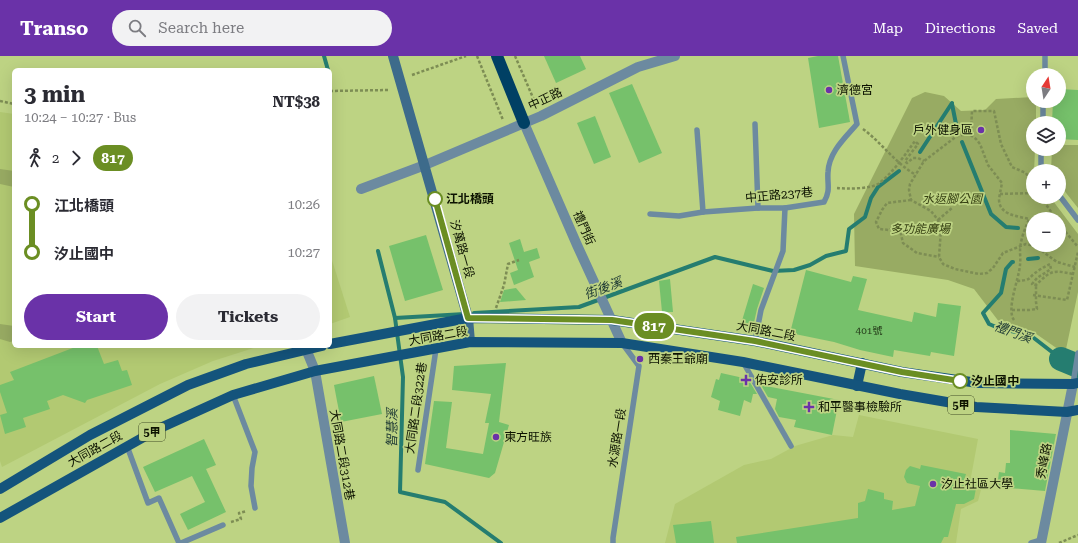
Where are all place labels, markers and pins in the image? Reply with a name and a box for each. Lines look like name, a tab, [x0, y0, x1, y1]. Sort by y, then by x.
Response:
place label: 濟德宮	[837, 83, 873, 97]
marker: 濟德宮	[824, 85, 834, 95]
place label: 戶外健身區	[913, 123, 973, 137]
marker: 戶外健身區	[976, 125, 986, 135]
marker: 江北橋頭	[427, 191, 443, 207]
place label: 江北橋頭	[446, 192, 494, 206]
place label: 西秦王爺廟	[648, 352, 708, 366]
marker: 西秦王爺廟	[635, 354, 645, 364]
place label: 佑安診所	[755, 373, 803, 387]
marker: 汐止國中	[952, 373, 968, 389]
marker: 佑安診所	[740, 374, 752, 386]
place label: 汐止國中	[971, 374, 1019, 388]
place label: 和平醫事檢驗所	[818, 400, 902, 414]
marker: 和平醫事檢驗所	[803, 401, 815, 413]
place label: 東方旺族	[504, 430, 552, 444]
marker: 東方旺族	[491, 432, 501, 442]
place label: 汐止社區大學	[941, 477, 1013, 491]
marker: 汐止社區大學	[928, 479, 938, 489]

